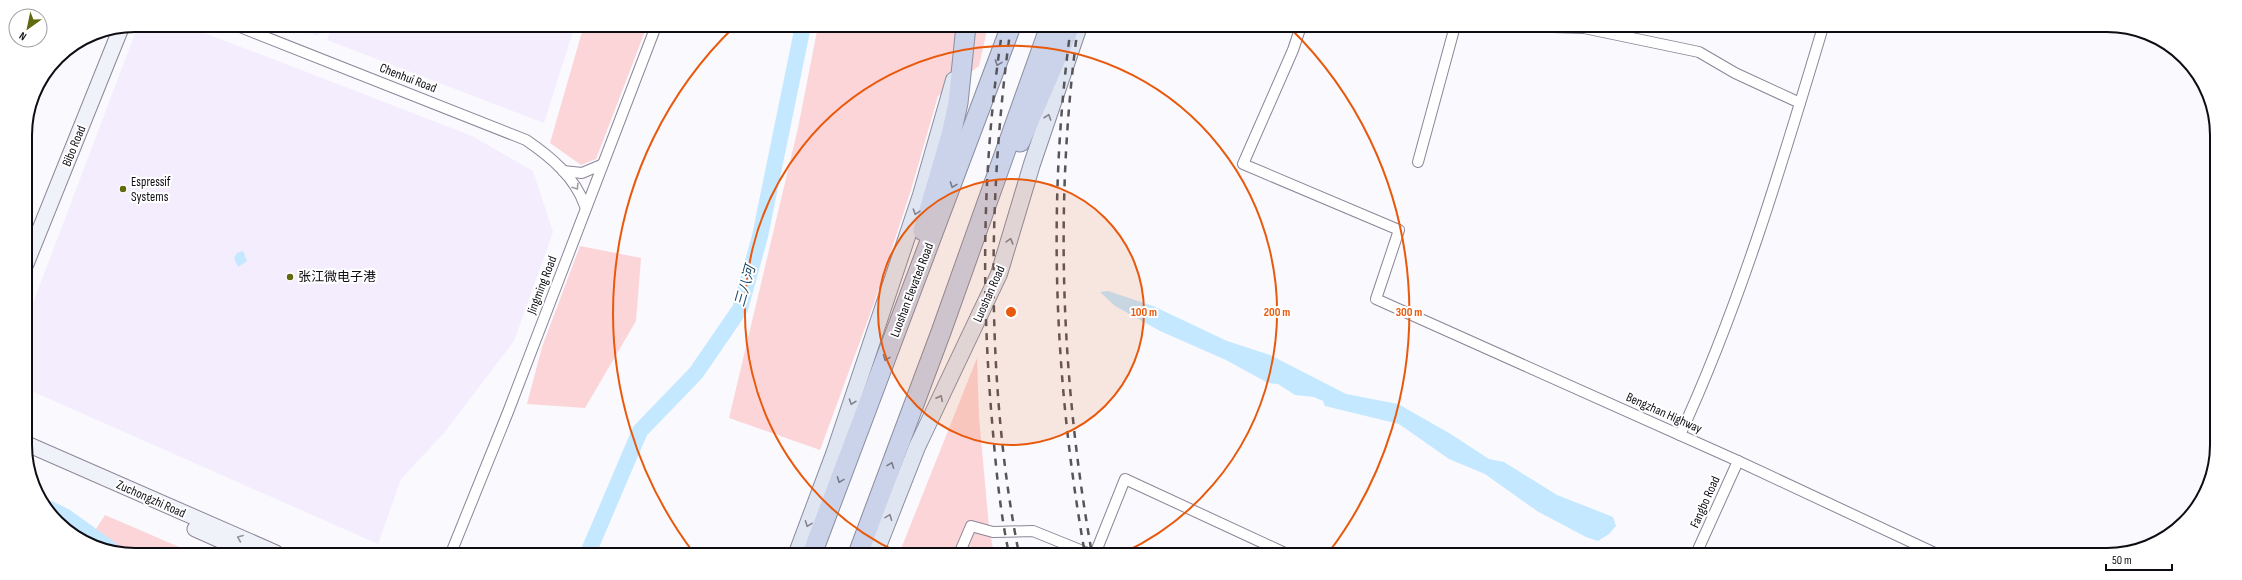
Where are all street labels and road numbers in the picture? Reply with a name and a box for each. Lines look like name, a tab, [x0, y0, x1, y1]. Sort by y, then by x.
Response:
street label: Chenhui Road	[377, 60, 439, 96]
street label: Bibo Road	[59, 123, 89, 169]
street label: Luoshan Elevated Road	[887, 241, 937, 339]
street label: Jingming Road	[523, 254, 560, 317]
street label: Luoshan Road	[969, 263, 1009, 325]
street label: Bengzhan Highway	[1624, 389, 1704, 437]
street label: Fangbo Road	[1687, 474, 1723, 530]
street label: Zuchongzhi Road	[114, 477, 188, 521]

